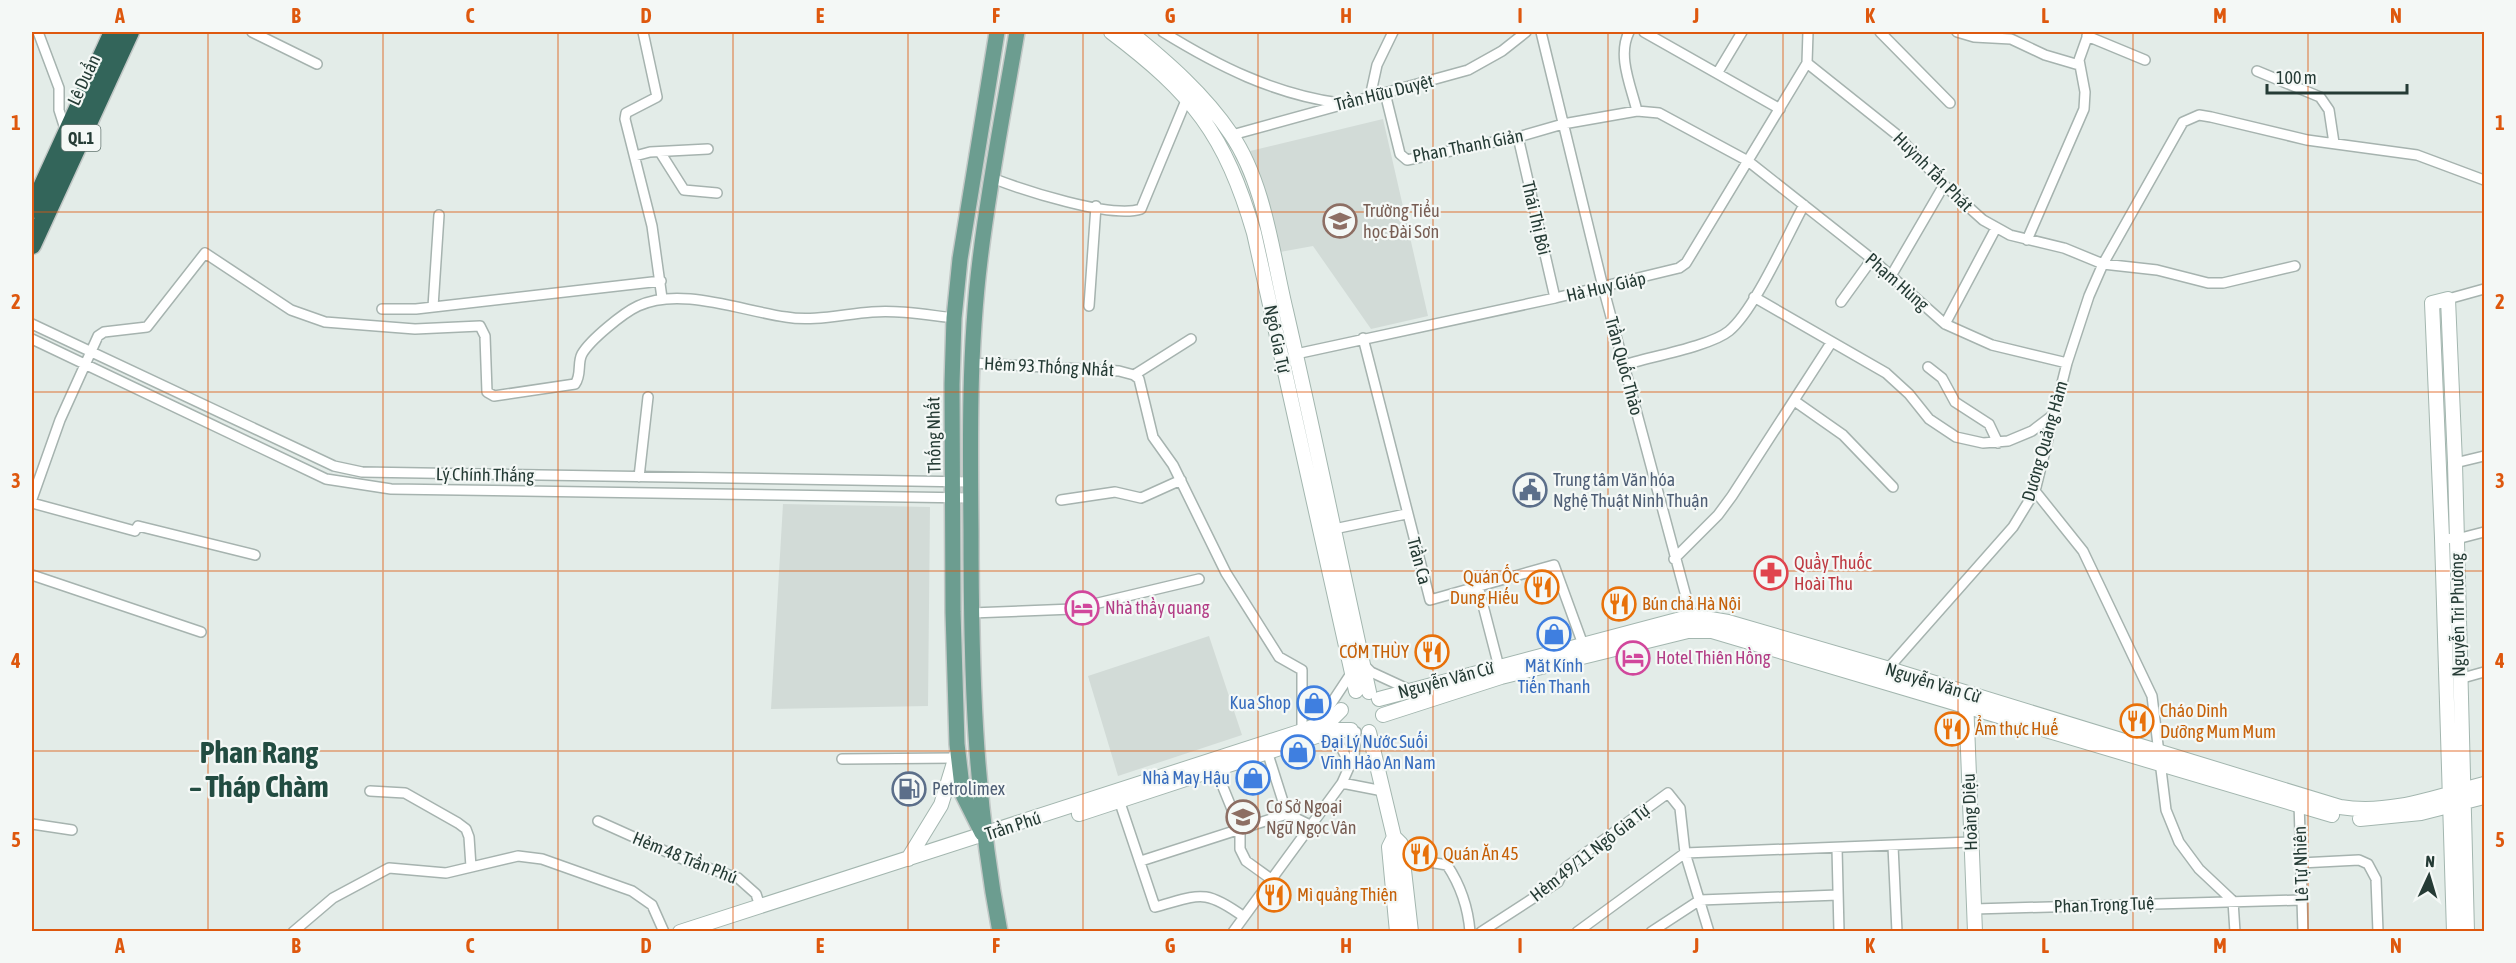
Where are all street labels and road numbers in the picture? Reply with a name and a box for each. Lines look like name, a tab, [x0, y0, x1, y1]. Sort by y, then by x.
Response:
street label: Lê Duẩn	[62, 51, 104, 108]
street label: Trần Hữu Duyệt	[1332, 69, 1435, 115]
street label: Phan Thanh Giản	[1411, 124, 1525, 167]
road number: QL.1	[62, 125, 100, 151]
street label: Huỳnh Tấn Phát	[1889, 127, 1978, 216]
street label: Thái Thị Bôi	[1518, 179, 1555, 257]
street label: Phạm Hùng	[1861, 248, 1933, 315]
street label: Hà Huy Giáp	[1564, 267, 1648, 306]
street label: Ngô Gia Tự	[1260, 303, 1295, 375]
street label: Trần Quốc Thảo	[1601, 314, 1649, 417]
street label: Hẻm 93 Thống Nhất	[984, 352, 1115, 380]
street label: Dương Quảng Hàm	[2017, 378, 2072, 504]
street label: Thống Nhất	[921, 397, 945, 473]
street label: Lý Chính Thắng	[436, 463, 535, 486]
street label: Trần Ca	[1403, 535, 1437, 587]
street label: Nguyễn Tri Phương	[2446, 553, 2469, 677]
street label: Nguyễn Văn Cừ	[1396, 657, 1496, 702]
street label: Nguyễn Văn Cừ	[1883, 658, 1984, 707]
street label: Hoàng Diệu	[1958, 773, 1981, 851]
street label: Hẻm 49/11 Ngô Gia Tự	[1526, 799, 1654, 906]
street label: Trần Phú	[982, 806, 1043, 844]
street label: Hẻm 48 Trần Phú	[630, 826, 741, 888]
street label: Lê Tự Nhiên	[2289, 826, 2312, 902]
street label: Phan Trọng Tuệ	[2053, 892, 2155, 917]

